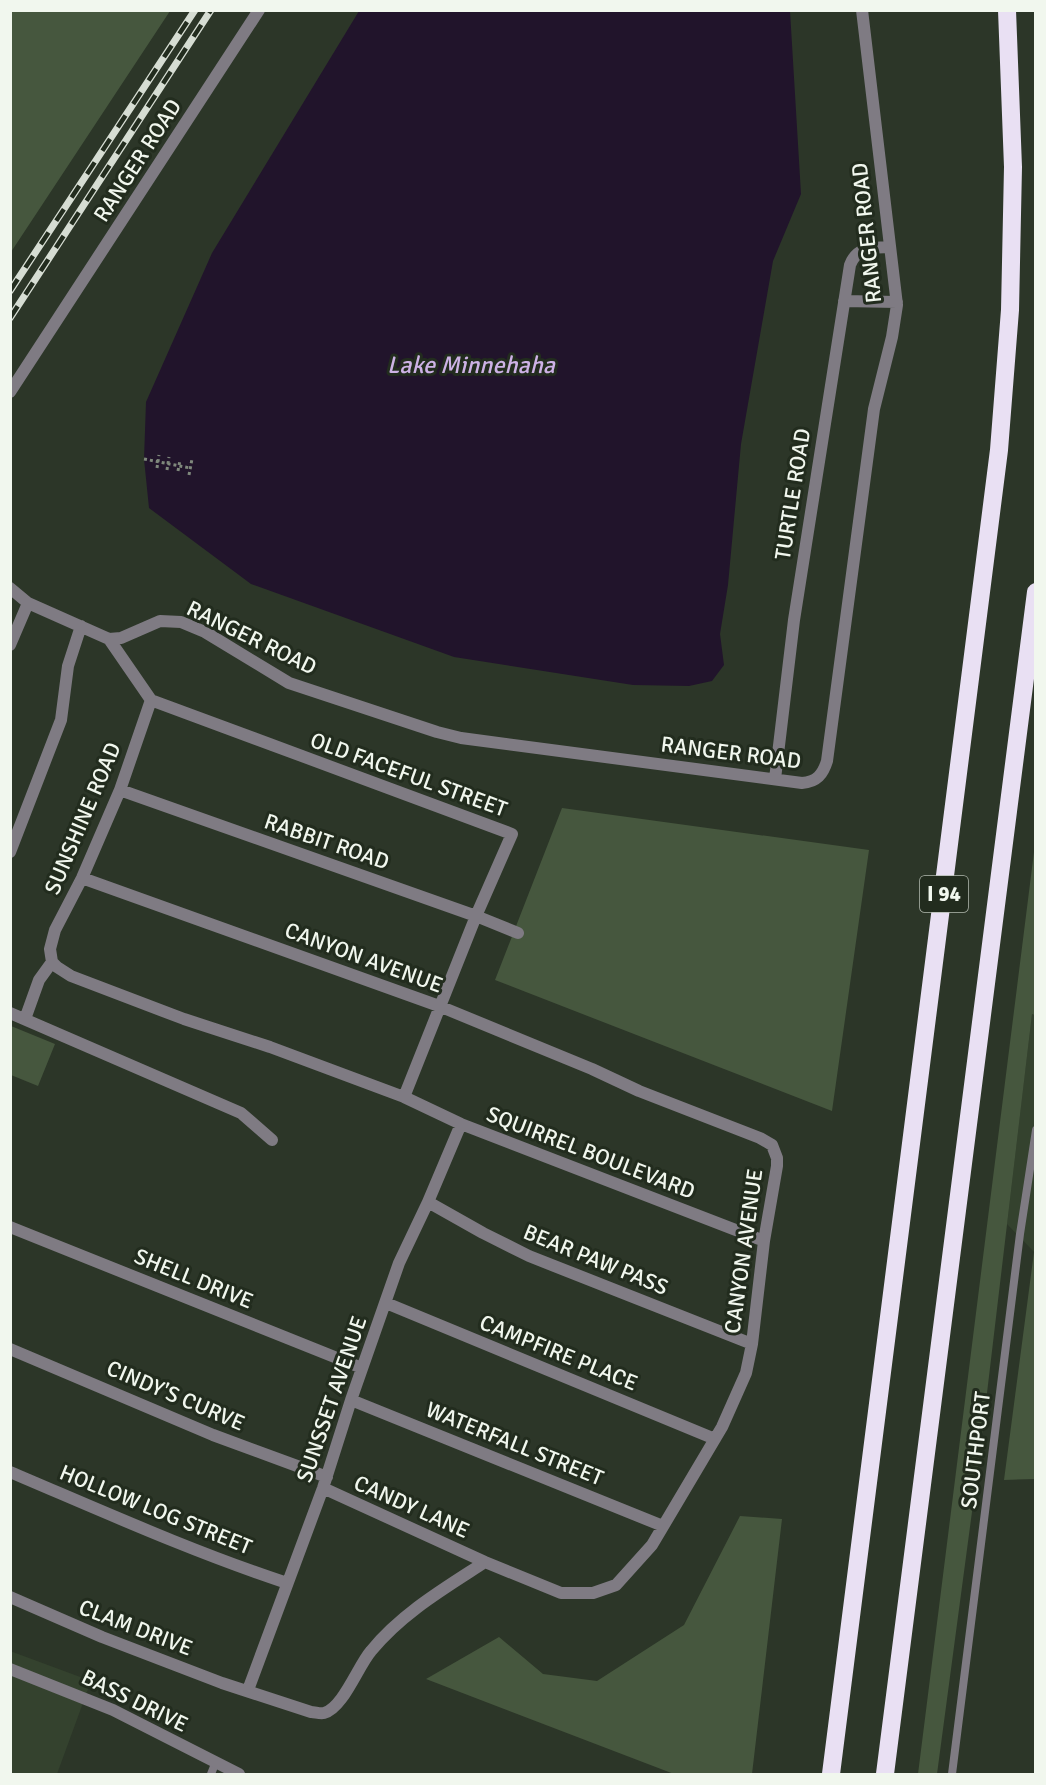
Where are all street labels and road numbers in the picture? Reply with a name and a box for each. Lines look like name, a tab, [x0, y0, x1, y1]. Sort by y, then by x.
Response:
street label: RANGER ROAD	[88, 94, 187, 227]
street label: RANGER ROAD	[846, 161, 887, 304]
street label: TURTLE ROAD	[769, 426, 816, 562]
street label: RANGER ROAD	[182, 594, 321, 680]
street label: OLD FACEFUL STREET	[307, 726, 511, 823]
street label: RANGER ROAD	[659, 731, 803, 774]
street label: SUNSHINE ROAD	[38, 738, 127, 898]
street label: RABBIT ROAD	[261, 808, 393, 875]
road number: I 94	[920, 876, 968, 912]
street label: CANYON AVENUE	[281, 916, 447, 999]
street label: SQUIRREL BOULEVARD	[483, 1100, 699, 1205]
street label: CANYON AVENUE	[719, 1167, 768, 1335]
street label: BEAR PAW PASS	[519, 1218, 672, 1301]
street label: SHELL DRIVE	[130, 1242, 257, 1315]
street label: CAMPFIRE PLACE	[476, 1308, 642, 1396]
street label: SUNSSET AVENUE	[290, 1313, 373, 1486]
street label: CINDY'S CURVE	[103, 1354, 249, 1437]
street label: SOUTHPORT	[955, 1390, 996, 1510]
street label: WATERFALL STREET	[422, 1396, 608, 1491]
street label: HOLLOW LOG STREET	[56, 1459, 256, 1560]
street label: CANDY LANE	[350, 1469, 474, 1544]
street label: CLAM DRIVE	[75, 1593, 196, 1662]
street label: BASS DRIVE	[77, 1663, 192, 1738]

